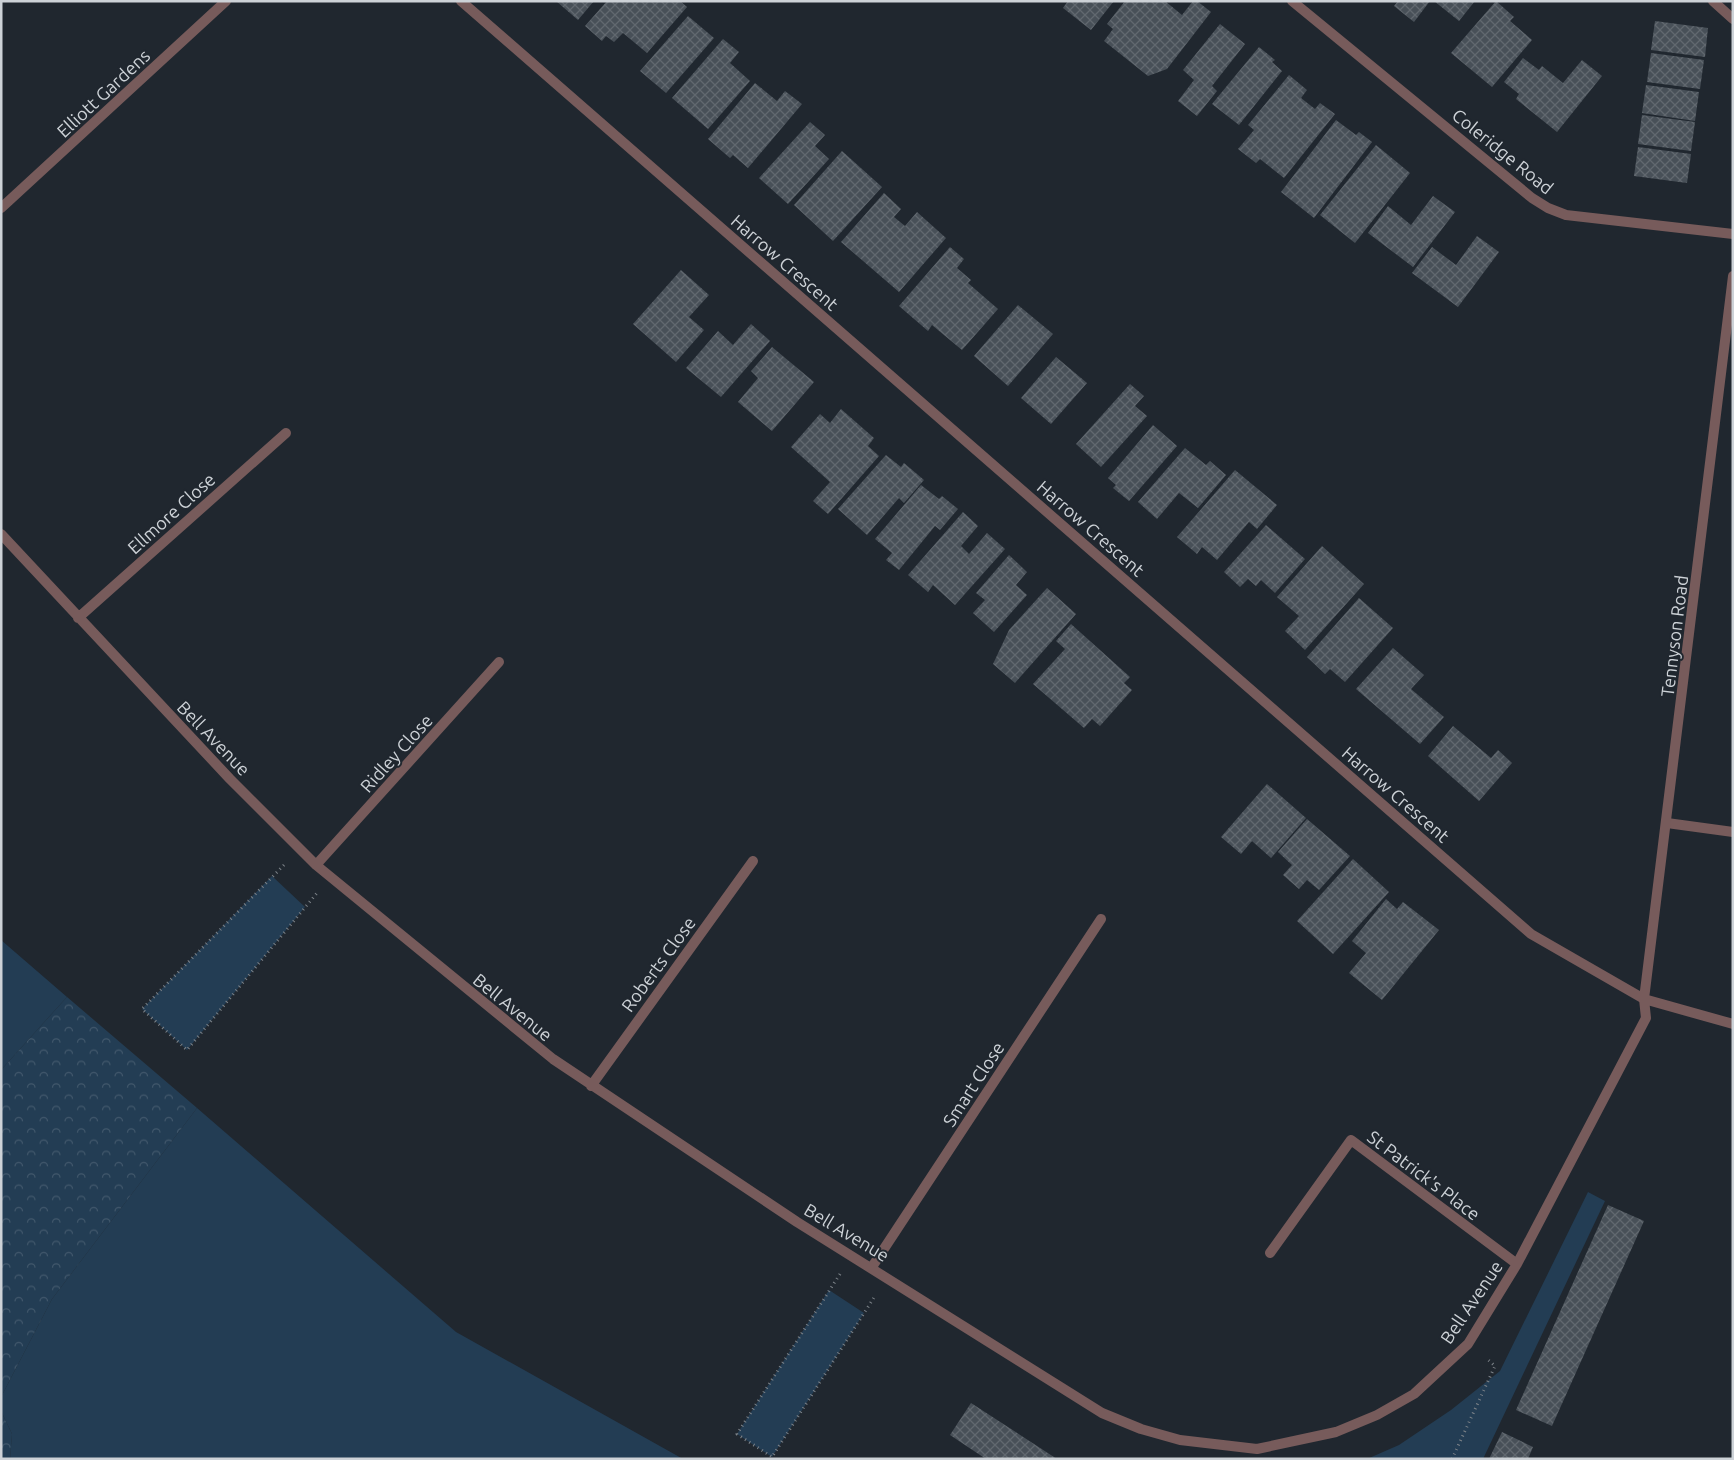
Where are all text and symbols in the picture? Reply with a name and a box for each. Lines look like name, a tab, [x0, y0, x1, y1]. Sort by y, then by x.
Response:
street label: Elliott Gardens	[53, 45, 154, 141]
street label: Coleridge Road	[1449, 104, 1557, 198]
street label: Harrow Crescent	[727, 210, 843, 314]
street label: Ellmore Close	[123, 469, 219, 557]
street label: Harrow Crescent	[1033, 476, 1149, 580]
street label: Tennyson Road	[1657, 574, 1691, 698]
street label: Bell Avenue	[174, 697, 254, 779]
street label: Ridley Close	[356, 710, 436, 796]
street label: Harrow Crescent	[1338, 742, 1454, 846]
street label: Roberts Close	[617, 913, 699, 1015]
street label: Bell Avenue	[470, 969, 556, 1045]
street label: Smart Close	[938, 1038, 1008, 1130]
street label: St Patrick's Place	[1364, 1126, 1484, 1224]
street label: Bell Avenue	[801, 1199, 893, 1265]
street label: Bell Avenue	[1436, 1257, 1506, 1347]

